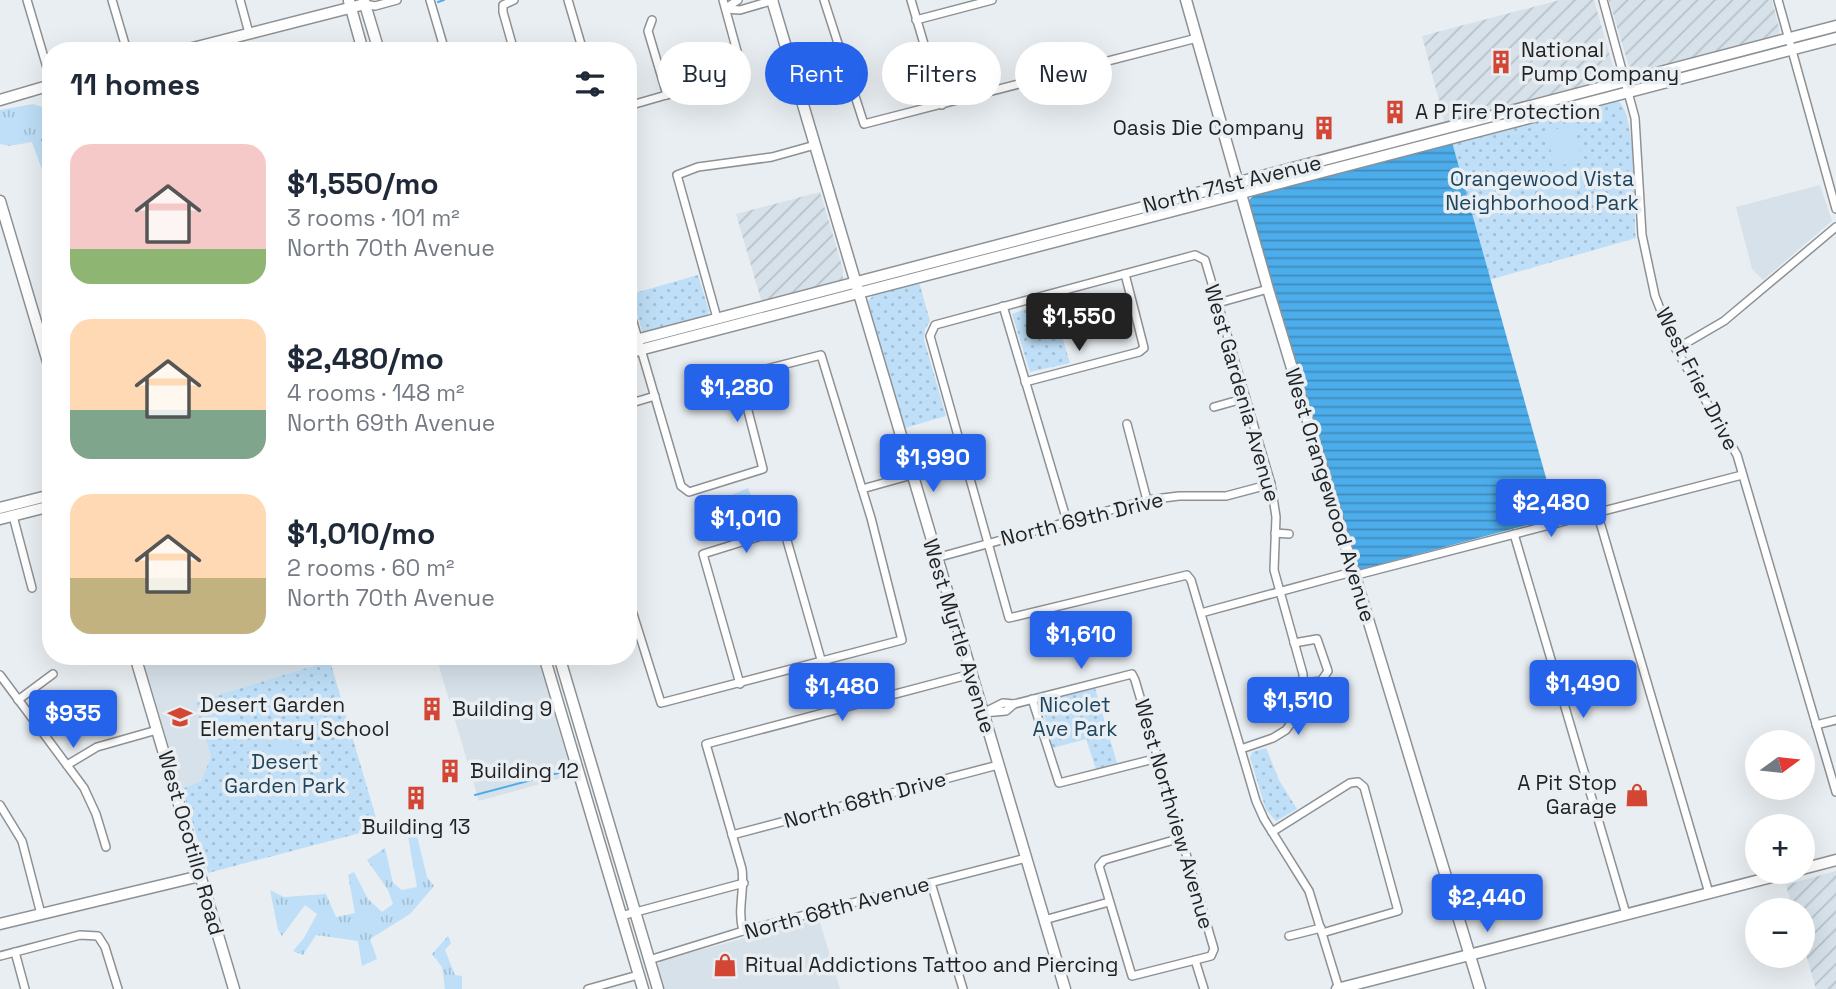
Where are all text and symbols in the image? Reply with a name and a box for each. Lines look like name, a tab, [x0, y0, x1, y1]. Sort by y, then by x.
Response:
place label: National Pump Company	[1521, 36, 1679, 87]
chip: Buy	[658, 42, 751, 105]
chip: Rent	[765, 42, 868, 105]
chip: Filters	[882, 42, 1001, 105]
chip: New	[1015, 42, 1112, 105]
building icon: National Pump Company	[1487, 48, 1515, 76]
text: 11 homes	[70, 65, 200, 104]
icon: filters	[571, 65, 609, 103]
building icon: A P Fire Protection	[1381, 98, 1409, 126]
place label: A P Fire Protection	[1415, 98, 1600, 125]
place label: Oasis Die Company	[1113, 114, 1304, 141]
building icon: Oasis Die Company	[1310, 114, 1338, 142]
street label: North 71st Avenue	[1140, 148, 1324, 219]
text: $1,550/mo	[287, 164, 439, 203]
park label: Orangewood Vista Neighborhood Park	[1445, 165, 1639, 216]
icon: home	[126, 172, 210, 256]
text: 3 rooms · 101 m²	[287, 203, 460, 233]
text: North 70th Avenue	[287, 233, 495, 263]
street label: West Gardenia Avenue	[1198, 281, 1286, 505]
pin: $1,550	[1022, 294, 1136, 353]
text: $1,550	[1042, 301, 1116, 331]
street label: West Frier Drive	[1650, 303, 1745, 455]
text: $2,480/mo	[287, 339, 444, 378]
icon: home	[126, 347, 210, 431]
pin: $1,280	[680, 364, 794, 424]
street label: West Orangewood Avenue	[1279, 365, 1382, 625]
text: $1,280	[700, 372, 774, 402]
text: 4 rooms · 148 m²	[287, 378, 464, 408]
text: North 69th Avenue	[287, 408, 495, 438]
pin: $1,990	[876, 434, 990, 494]
text: $1,990	[896, 442, 970, 472]
pin: $2,480	[1494, 480, 1608, 539]
street label: North 69th Drive	[998, 485, 1166, 552]
text: $2,480	[1512, 487, 1590, 517]
pin: $1,010	[689, 496, 803, 555]
text: $1,010	[710, 503, 782, 533]
text: $1,010/mo	[287, 514, 435, 553]
icon: home	[126, 522, 210, 606]
street label: West Myrtle Avenue	[917, 535, 1002, 736]
text: 2 rooms · 60 m²	[287, 553, 454, 583]
text: North 70th Avenue	[287, 583, 495, 613]
pin: $1,610	[1024, 612, 1138, 671]
text: $1,610	[1046, 619, 1116, 649]
pin: $1,490	[1526, 660, 1640, 720]
pin: $1,480	[785, 664, 899, 723]
text: $1,490	[1546, 668, 1620, 698]
text: $1,480	[805, 671, 879, 701]
pin: $1,510	[1241, 678, 1355, 737]
text: $1,510	[1263, 685, 1333, 715]
pin: $935	[32, 690, 114, 750]
place label: Desert Garden Elementary School	[200, 691, 390, 742]
park label: Nicolet Ave Park	[1032, 691, 1118, 742]
building icon: Building 9	[418, 695, 446, 723]
place label: Building 9	[452, 695, 552, 722]
street label: West Northview Avenue	[1129, 696, 1220, 932]
text: $935	[45, 698, 101, 728]
school or university icon: Desert Garden Elementary School	[166, 703, 194, 731]
north arrow	[1745, 730, 1815, 800]
map controls	[1745, 730, 1815, 968]
street label: West Ocotillo Road	[152, 748, 231, 938]
park label: Desert Garden Park	[224, 748, 346, 799]
building icon: Building 12	[436, 757, 464, 785]
place label: Building 12	[470, 757, 579, 784]
street label: North 68th Drive	[781, 765, 949, 834]
place label: A Pit Stop Garage	[1517, 769, 1617, 820]
shop icon: A Pit Stop Garage	[1623, 781, 1651, 809]
building icon: Building 13	[402, 784, 430, 812]
place label: Building 13	[362, 813, 470, 840]
button: +	[1745, 814, 1815, 884]
street label: North 68th Avenue	[741, 870, 932, 945]
pin: $2,440	[1430, 874, 1544, 934]
text: $2,440	[1448, 882, 1526, 912]
button: −	[1745, 898, 1815, 968]
shop icon: Ritual Addictions Tattoo and Piercing	[711, 951, 739, 979]
place label: Ritual Addictions Tattoo and Piercing	[745, 951, 1118, 978]

